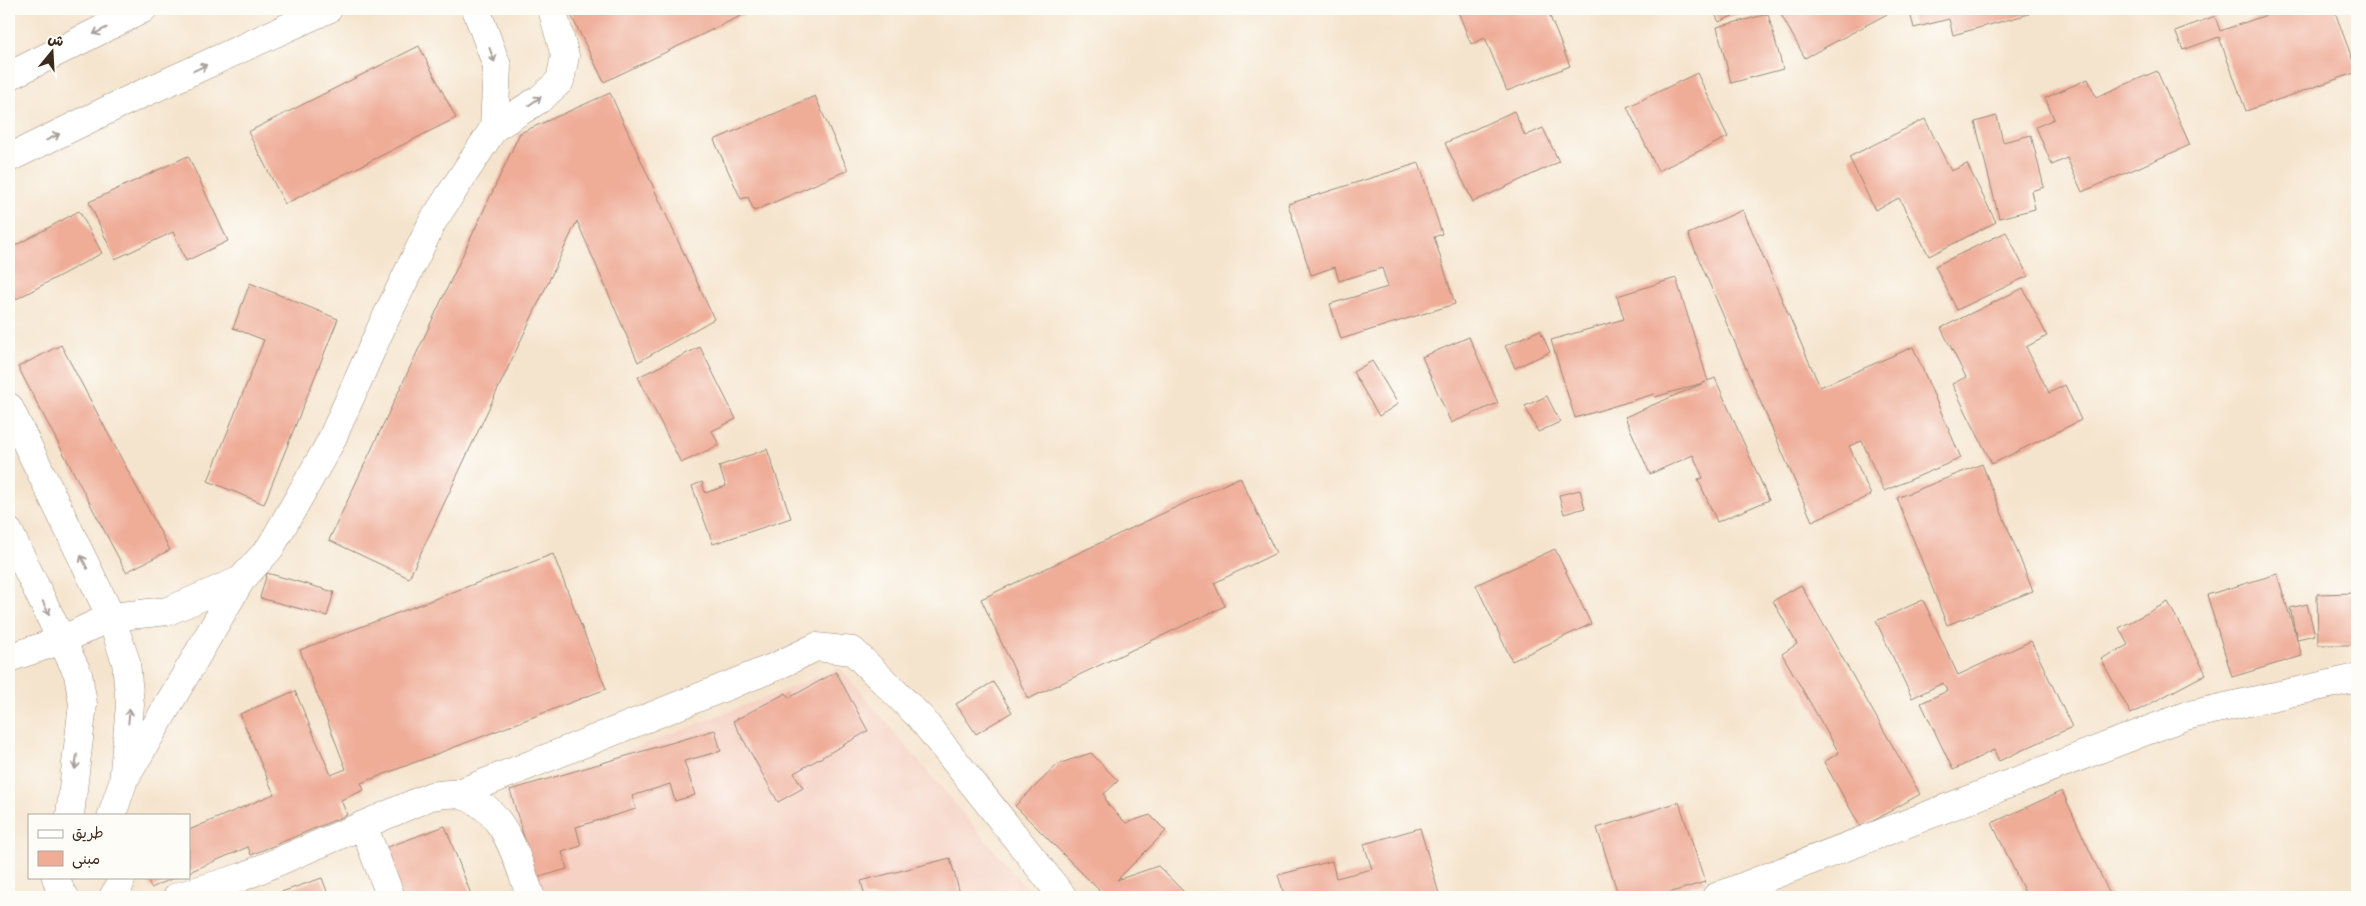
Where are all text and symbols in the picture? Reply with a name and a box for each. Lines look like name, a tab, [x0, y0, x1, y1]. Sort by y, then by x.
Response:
one-way arrow	[92, 26, 107, 36]
north arrow	[28, 28, 78, 78]
text: ش	[45, 29, 66, 53]
one-way arrow	[488, 46, 497, 62]
one-way arrow	[192, 62, 207, 72]
one-way arrow	[528, 96, 542, 106]
one-way arrow	[45, 132, 60, 142]
one-way arrow	[79, 555, 88, 570]
one-way arrow	[41, 600, 51, 615]
one-way arrow	[124, 708, 134, 724]
one-way arrow	[71, 753, 81, 769]
legend	[28, 814, 190, 878]
text: طريق	[72, 823, 104, 845]
text: مبنى	[72, 849, 100, 871]

